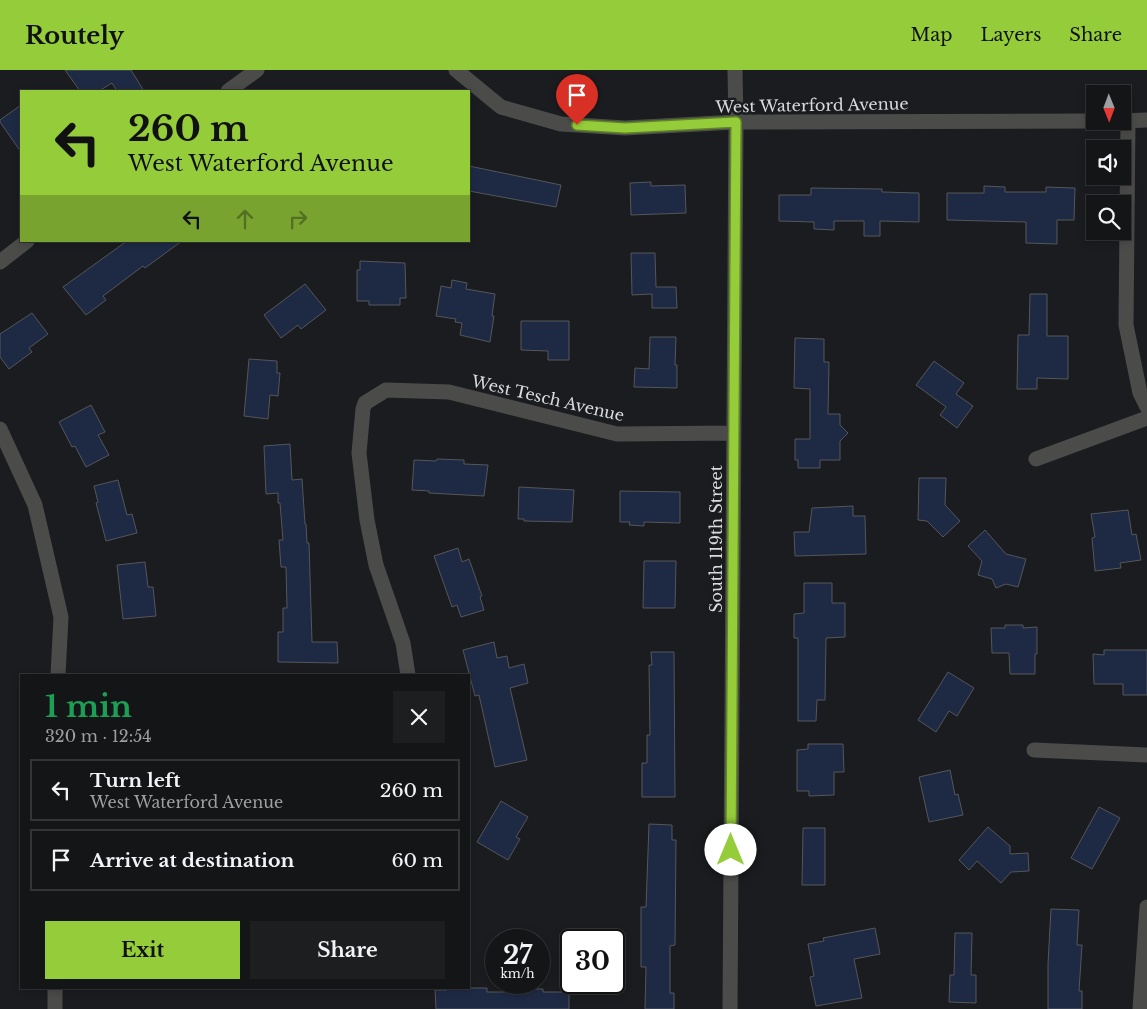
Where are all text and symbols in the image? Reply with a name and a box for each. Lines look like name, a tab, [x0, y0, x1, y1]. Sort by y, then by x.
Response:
text: Routely	[25, 21, 124, 50]
text: Map	[911, 24, 952, 46]
text: Layers	[980, 24, 1041, 46]
text: Share	[1069, 24, 1122, 46]
pin	[556, 74, 598, 125]
icon: arrive	[563, 81, 591, 109]
north arrow	[1086, 85, 1131, 130]
map controls	[1086, 85, 1131, 240]
street label: West Waterford Avenue	[714, 93, 909, 117]
text: 260 m	[128, 107, 249, 150]
icon: left	[45, 110, 110, 175]
button: sound	[1086, 140, 1131, 185]
text: West Waterford Avenue	[128, 150, 394, 177]
button: search	[1086, 195, 1131, 240]
icon: left	[178, 205, 206, 233]
icon: ahead	[231, 205, 259, 233]
icon: right	[284, 205, 312, 233]
street label: West Tesch Avenue	[469, 370, 626, 425]
street label: South 119th Street	[706, 465, 726, 613]
text: 1 min	[45, 688, 132, 725]
button: close	[393, 691, 445, 743]
text: 320 m · 12:54	[45, 726, 152, 746]
text: Turn left	[90, 769, 181, 792]
icon: left	[47, 776, 75, 804]
text: 260 m	[380, 779, 443, 802]
text: West Waterford Avenue	[90, 792, 283, 812]
position arrow	[704, 823, 756, 875]
icon: arrive	[47, 846, 75, 874]
text: Arrive at destination	[90, 849, 294, 872]
text: 60 m	[391, 849, 443, 872]
button: Exit	[45, 921, 240, 979]
button: Share	[250, 921, 445, 979]
speed limit sign: 30	[560, 929, 625, 994]
text: 27	[503, 940, 532, 971]
text: km/h	[500, 966, 535, 981]

